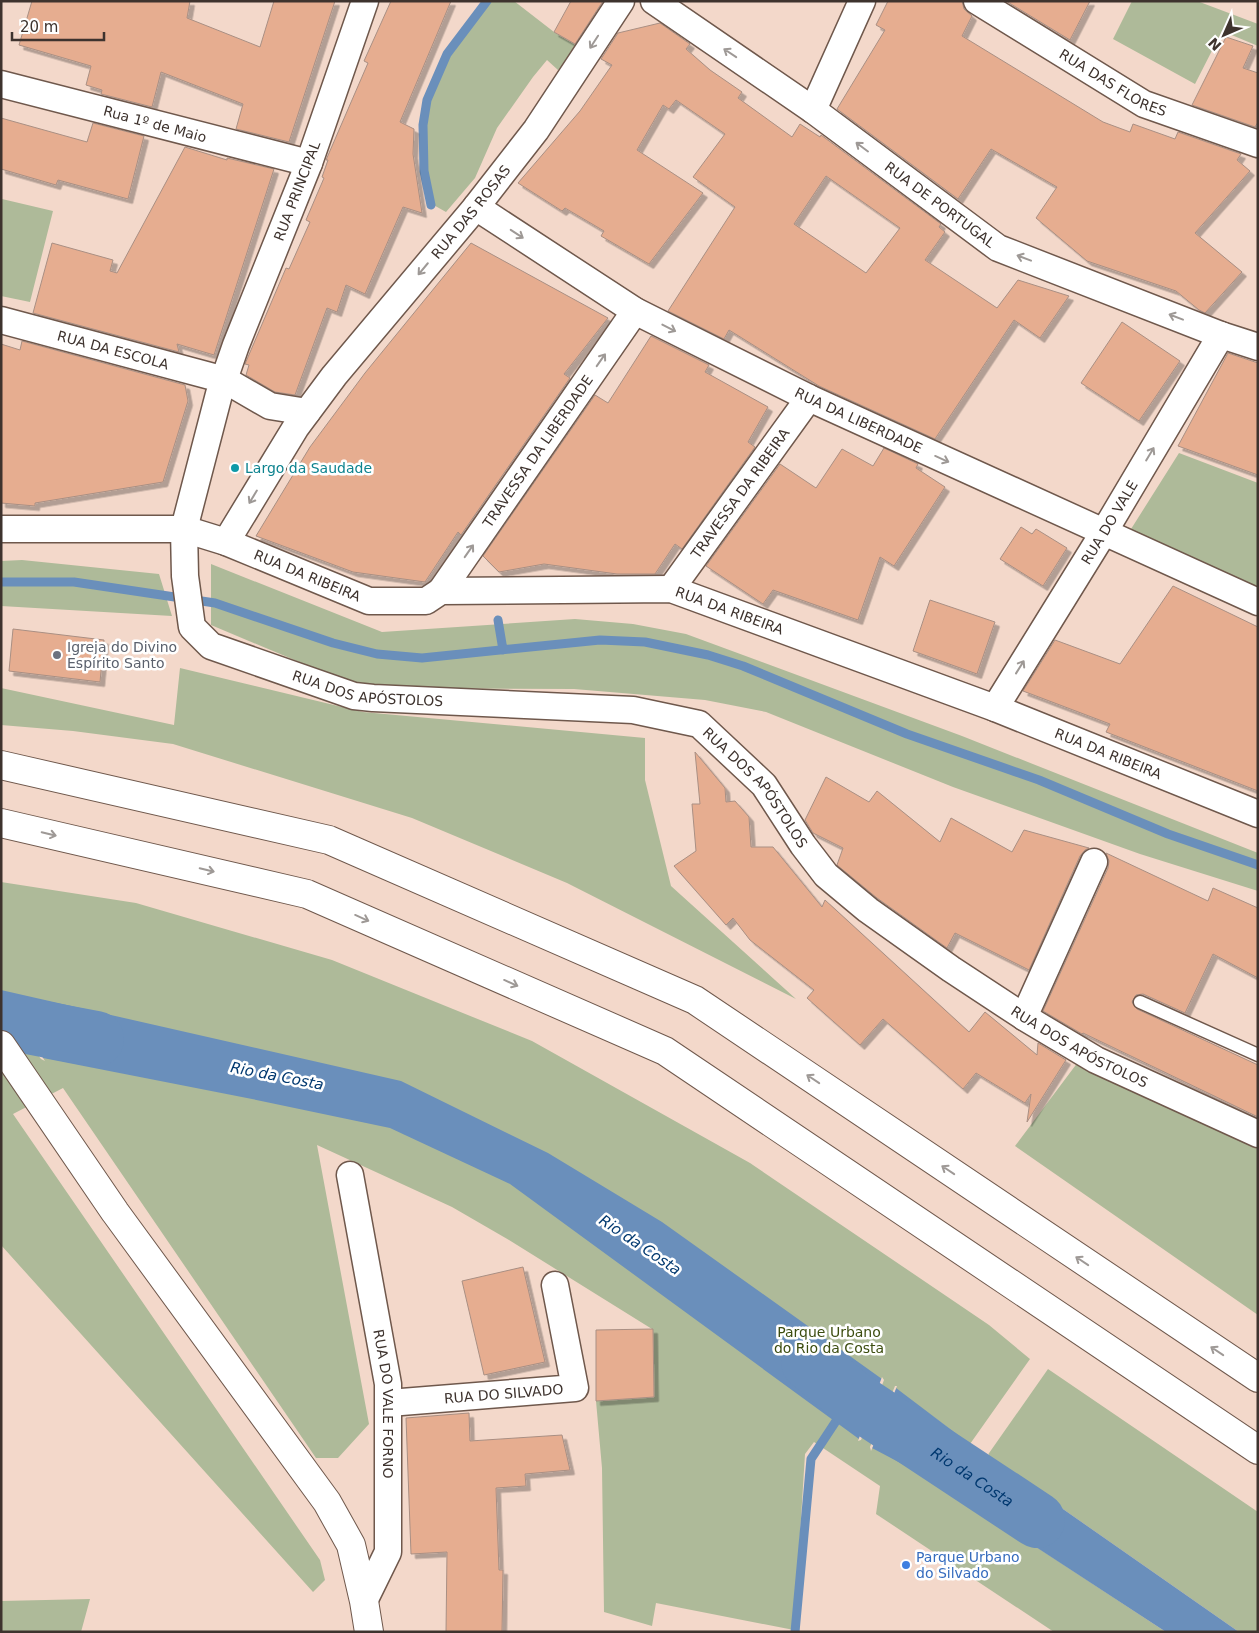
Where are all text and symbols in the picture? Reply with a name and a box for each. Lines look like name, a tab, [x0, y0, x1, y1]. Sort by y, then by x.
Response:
scale bar	[12, 10, 105, 42]
north arrow	[1199, 10, 1249, 60]
text: 20 m	[20, 18, 58, 36]
text: N	[1205, 34, 1225, 54]
one-way arrow	[589, 35, 600, 49]
street label: RUA DAS FLORES	[1056, 46, 1169, 119]
one-way arrow	[723, 48, 737, 58]
street label: Rua 1º de Maio	[102, 103, 208, 145]
street label: RUA PRINCIPAL	[271, 139, 323, 243]
one-way arrow	[855, 142, 869, 152]
street label: RUA DE PORTUGAL	[882, 158, 998, 251]
street label: RUA DAS ROSAS	[428, 162, 514, 262]
one-way arrow	[509, 229, 523, 239]
one-way arrow	[1017, 253, 1033, 262]
one-way arrow	[418, 263, 429, 276]
one-way arrow	[1169, 312, 1184, 321]
one-way arrow	[662, 324, 677, 334]
street label: RUA DA ESCOLA	[56, 327, 171, 373]
one-way arrow	[596, 353, 606, 367]
street label: TRAVESSA DA LIBERDADE	[479, 372, 596, 531]
street label: RUA DA LIBERDADE	[792, 384, 925, 456]
street label: TRAVESSA DA RIBEIRA	[687, 425, 793, 562]
one-way arrow	[1146, 447, 1156, 461]
one-way arrow	[934, 454, 949, 464]
place label: Largo da Saudade	[245, 460, 372, 476]
marker: Largo da Saudade	[229, 462, 241, 474]
street label: RUA DO VALE	[1078, 478, 1141, 567]
one-way arrow	[247, 490, 257, 504]
one-way arrow	[464, 544, 474, 558]
street label: RUA DA RIBEIRA	[252, 546, 363, 605]
street label: RUA DA RIBEIRA	[673, 583, 786, 638]
place label: Igreja do Divino Espírito Santo	[67, 639, 177, 671]
marker: Igreja do Divino Espírito Santo	[51, 649, 63, 661]
one-way arrow	[1015, 660, 1026, 674]
street label: RUA DOS APÓSTOLOS	[290, 667, 444, 709]
street label: RUA DOS APÓSTOLOS	[700, 724, 811, 851]
street label: RUA DA RIBEIRA	[1053, 725, 1164, 783]
one-way arrow	[40, 830, 56, 839]
one-way arrow	[199, 866, 215, 876]
one-way arrow	[354, 913, 369, 923]
one-way arrow	[503, 979, 518, 989]
street label: RUA DOS APÓSTOLOS	[1008, 1003, 1151, 1091]
water label: Rio da Costa	[229, 1058, 325, 1094]
one-way arrow	[806, 1074, 820, 1084]
one-way arrow	[941, 1165, 955, 1175]
water label: Rio da Costa	[596, 1211, 684, 1279]
one-way arrow	[1076, 1255, 1090, 1265]
park label: Parque Urbano do Rio da Costa	[774, 1324, 884, 1356]
street label: RUA DO VALE FORNO	[370, 1328, 396, 1479]
one-way arrow	[1211, 1346, 1225, 1356]
street label: RUA DO SILVADO	[443, 1381, 564, 1407]
water label: Rio da Costa	[928, 1444, 1017, 1511]
place label: Parque Urbano do Silvado	[916, 1549, 1020, 1581]
marker: Parque Urbano do Silvado	[900, 1559, 912, 1571]

